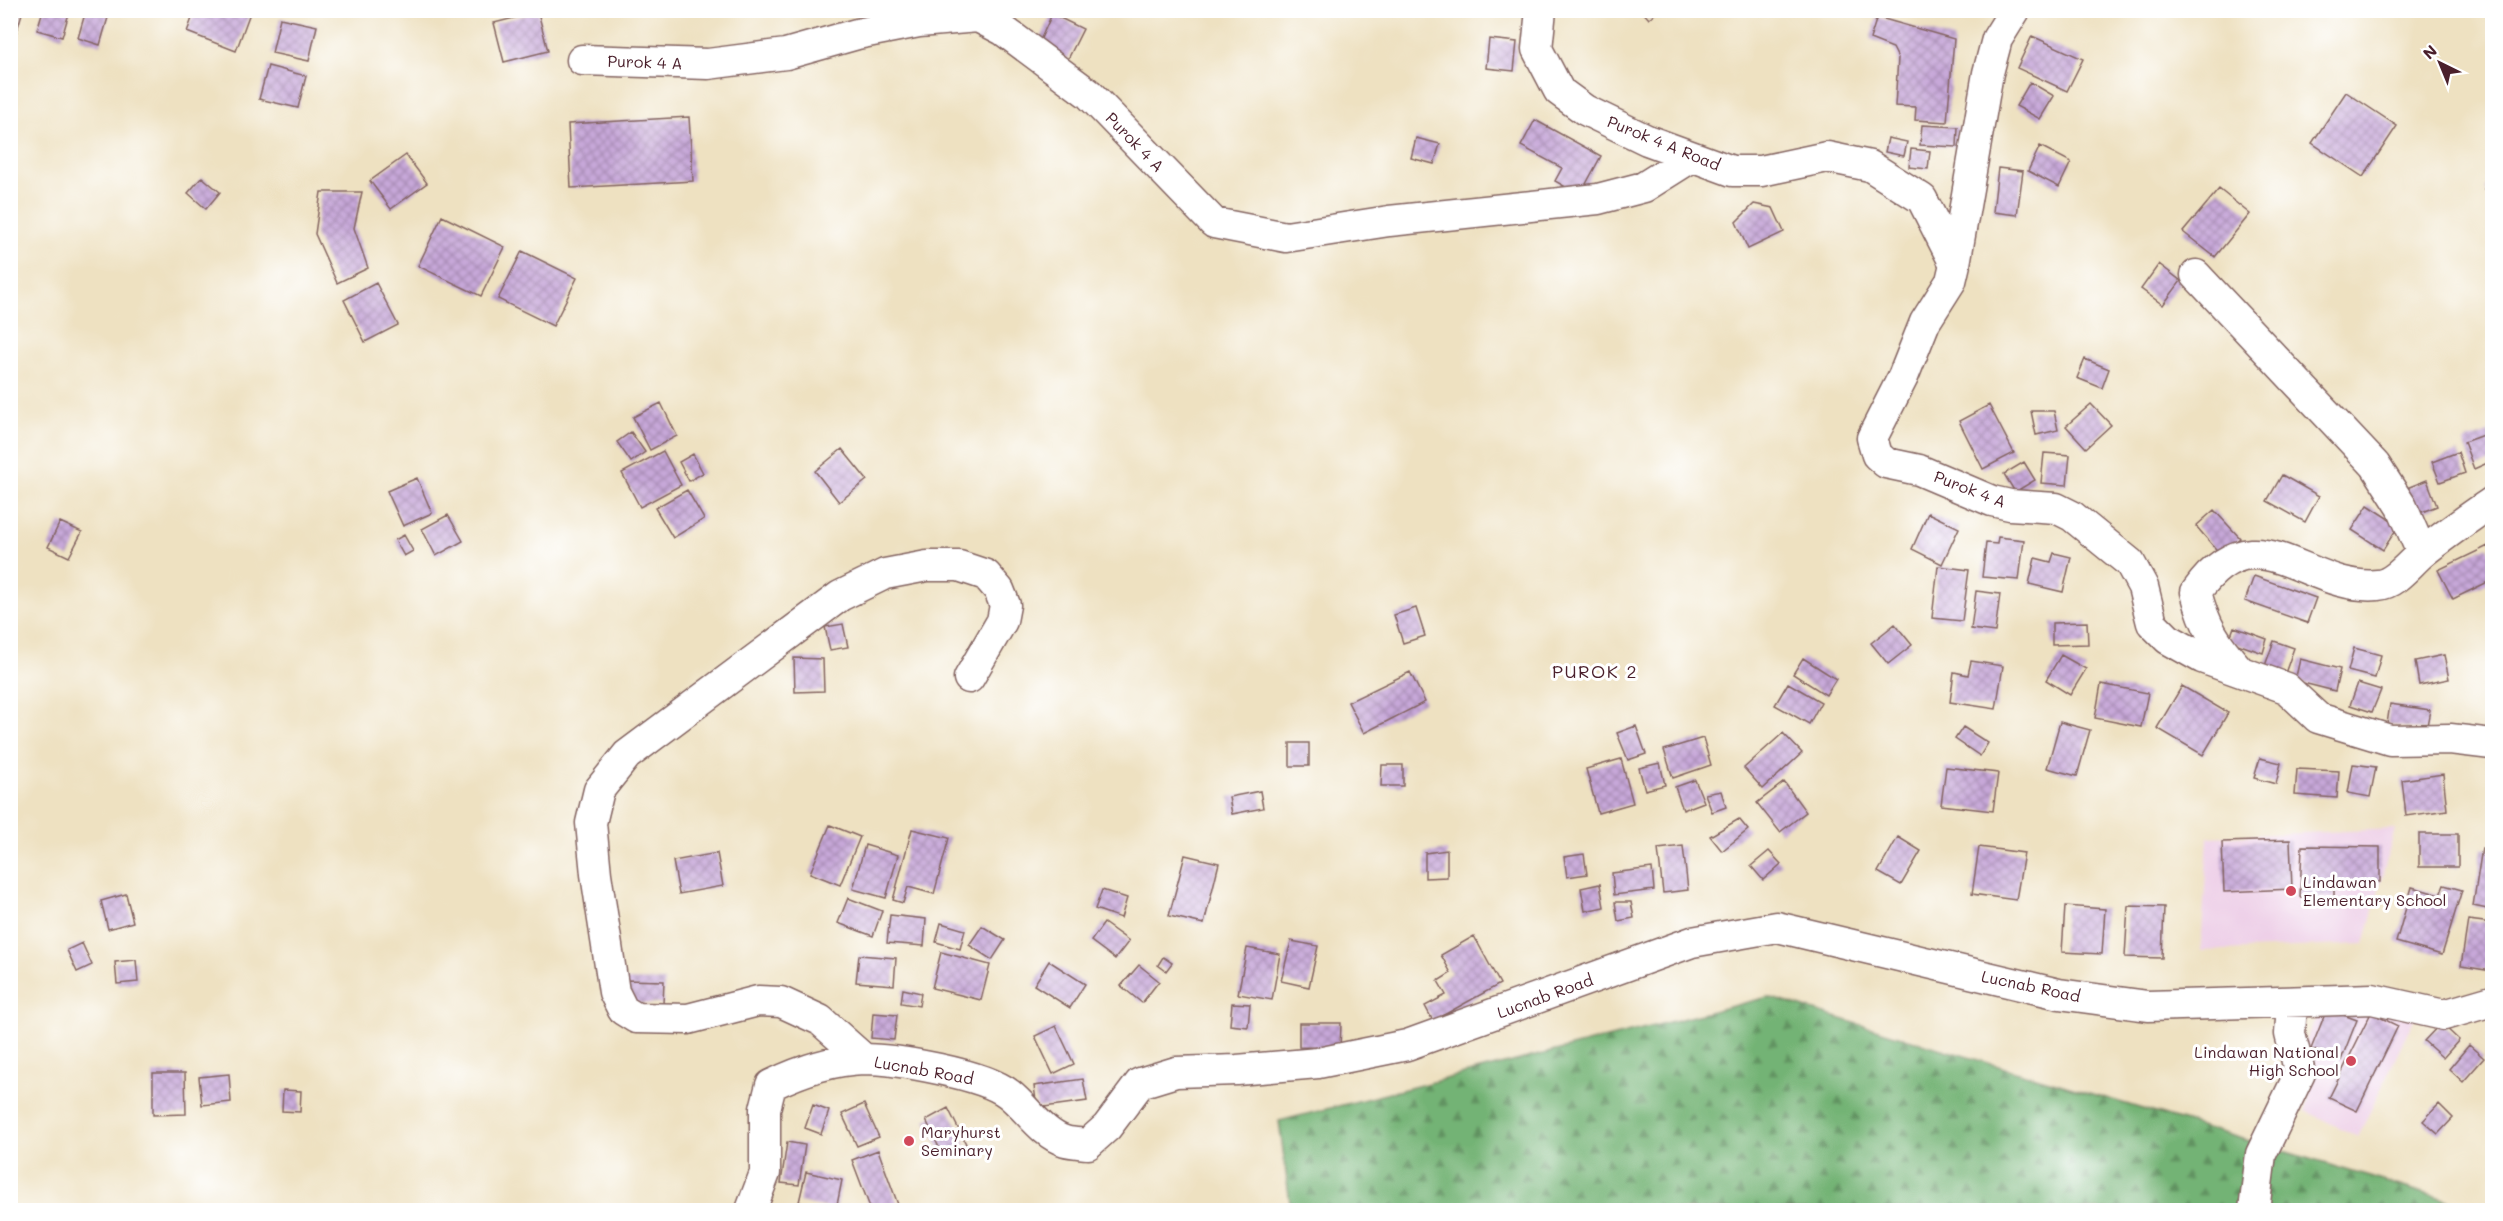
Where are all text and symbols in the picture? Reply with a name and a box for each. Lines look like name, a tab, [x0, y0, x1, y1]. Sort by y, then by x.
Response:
north arrow	[2410, 33, 2470, 93]
text: N	[2418, 40, 2441, 63]
street label: Purok 4 A	[607, 50, 683, 73]
street label: Purok 4 A	[1102, 107, 1169, 176]
street label: Purok 4 A Road	[1605, 110, 1724, 175]
street label: Purok 4 A	[1931, 465, 2009, 512]
district label: PUROK 2	[1552, 659, 1638, 683]
place label: Lindawan Elementary School	[2303, 871, 2447, 910]
marker: Lindawan Elementary School	[2284, 884, 2298, 898]
street label: Lucnab Road	[1980, 965, 2082, 1006]
street label: Lucnab Road	[1494, 968, 1596, 1023]
place label: Lindawan National High School	[2194, 1041, 2339, 1080]
street label: Lucnab Road	[873, 1050, 975, 1089]
marker: Lindawan National High School	[2344, 1054, 2358, 1068]
place label: Maryhurst Seminary	[921, 1121, 1001, 1160]
marker: Maryhurst Seminary	[902, 1134, 916, 1148]

